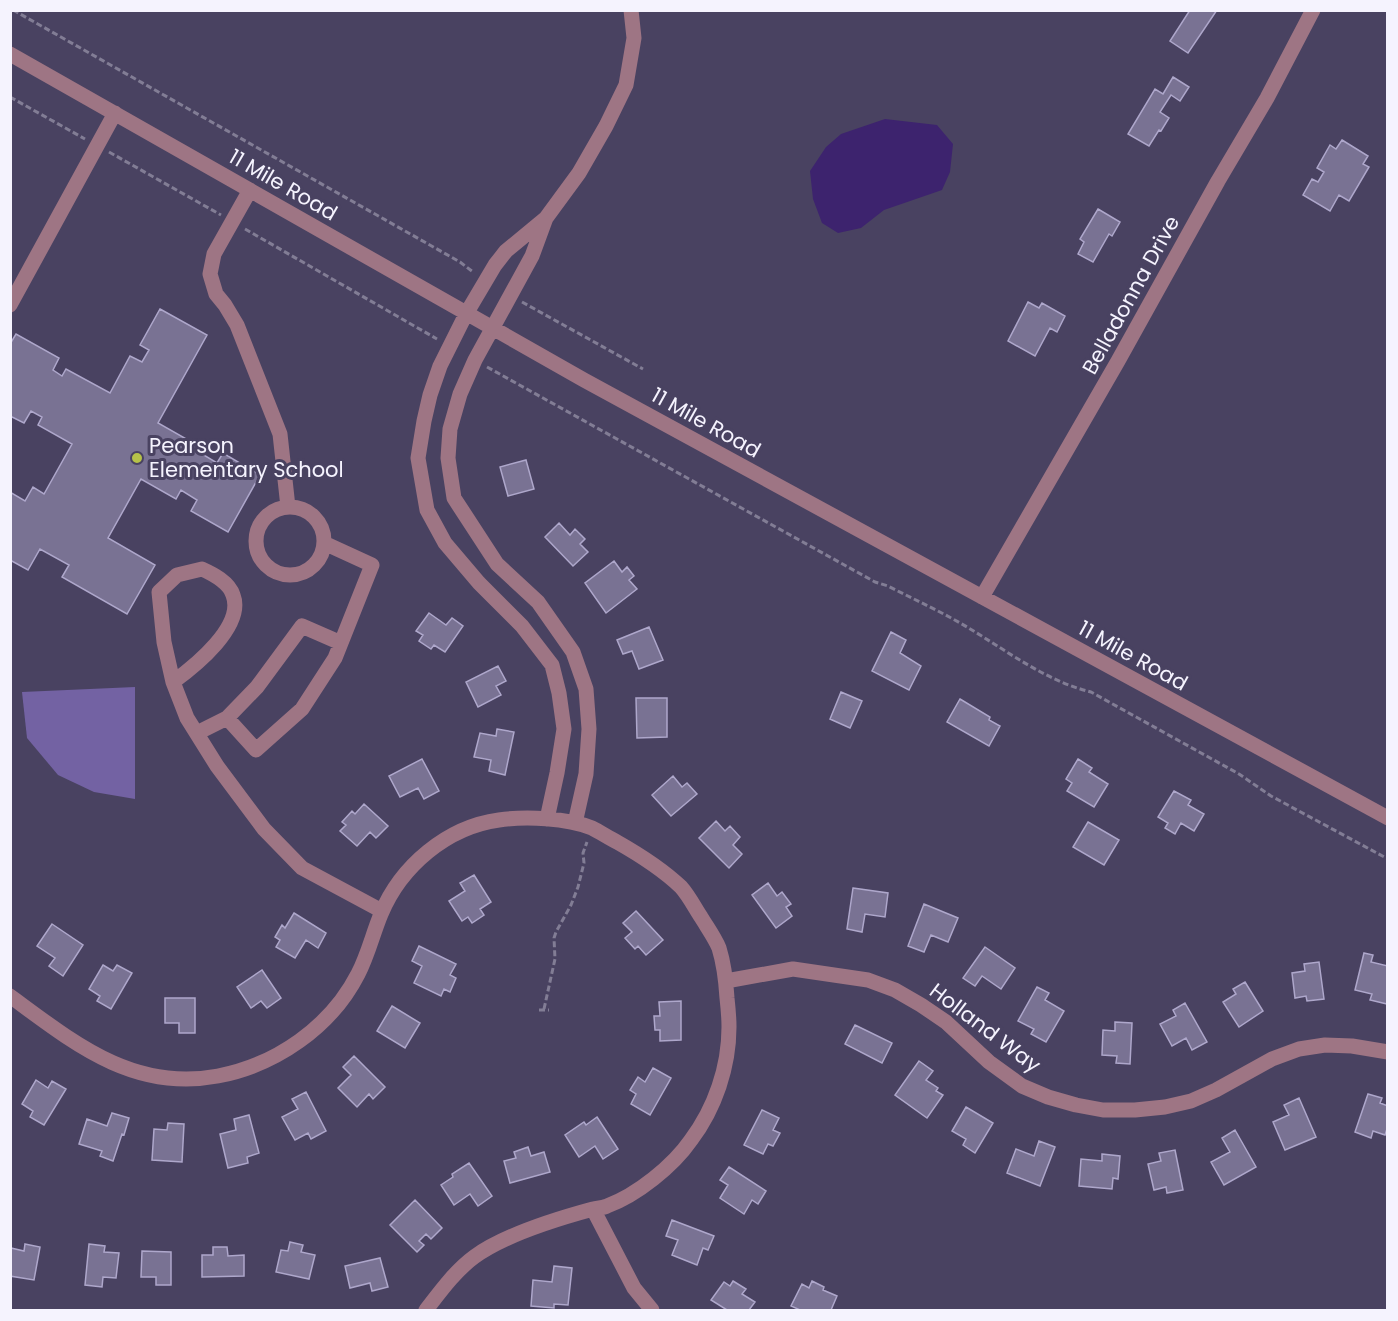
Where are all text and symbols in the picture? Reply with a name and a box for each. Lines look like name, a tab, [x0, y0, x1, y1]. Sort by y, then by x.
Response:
street label: 11 Mile Road	[224, 142, 343, 227]
street label: Belladonna Drive	[1075, 210, 1186, 379]
street label: 11 Mile Road	[646, 381, 766, 464]
place label: Pearson Elementary School	[149, 431, 344, 484]
marker: Pearson Elementary School	[130, 451, 144, 465]
street label: 11 Mile Road	[1073, 614, 1193, 697]
street label: Holland Way	[924, 976, 1047, 1079]

